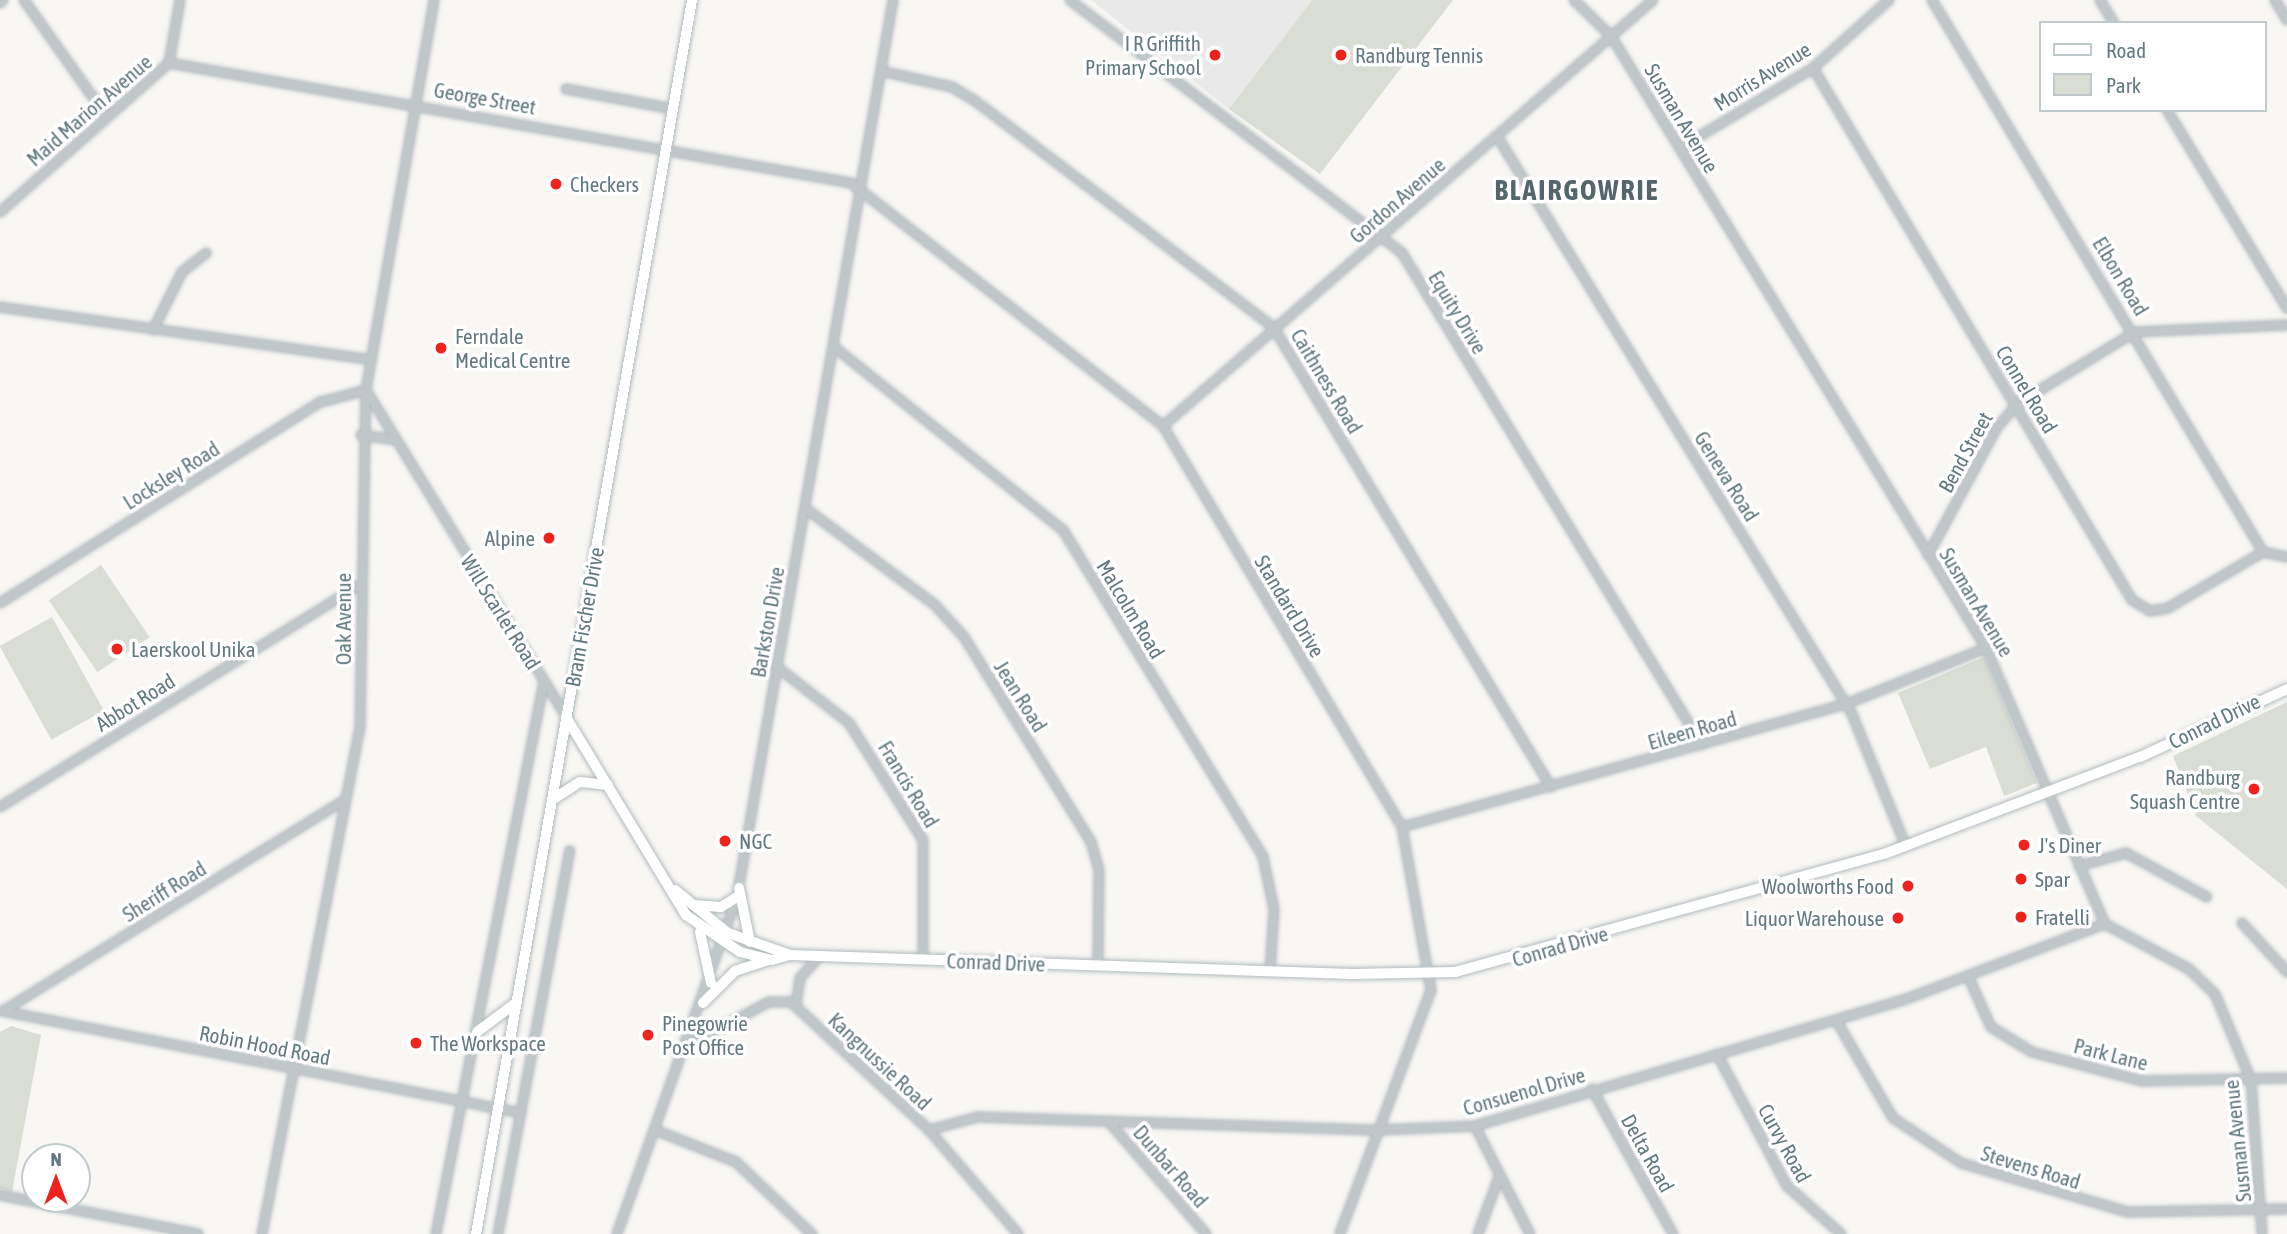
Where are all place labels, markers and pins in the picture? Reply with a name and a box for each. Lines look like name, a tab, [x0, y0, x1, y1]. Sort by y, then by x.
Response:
place label: I R Griffith Primary School	[1085, 30, 1201, 80]
place label: Randburg Tennis	[1355, 42, 1483, 68]
marker: I R Griffith Primary School	[1207, 47, 1223, 63]
marker: Randburg Tennis	[1333, 47, 1349, 63]
place label: Checkers	[570, 171, 639, 197]
marker: Checkers	[548, 176, 564, 192]
place label: Ferndale Medical Centre	[455, 323, 570, 373]
marker: Ferndale Medical Centre	[433, 340, 449, 356]
place label: Alpine	[485, 525, 535, 551]
marker: Alpine	[541, 530, 557, 546]
place label: Laerskool Unika	[131, 636, 255, 662]
marker: Laerskool Unika	[109, 641, 125, 657]
place label: Randburg Squash Centre	[2130, 764, 2240, 814]
marker: Randburg Squash Centre	[2246, 781, 2262, 797]
place label: NGC	[739, 828, 772, 854]
place label: J's Diner	[2038, 832, 2101, 858]
marker: NGC	[717, 833, 733, 849]
marker: J's Diner	[2016, 837, 2032, 853]
place label: Spar	[2035, 866, 2070, 892]
marker: Spar	[2013, 871, 2029, 887]
place label: Woolworths Food	[1762, 873, 1894, 899]
marker: Woolworths Food	[1900, 878, 1916, 894]
place label: Fratelli	[2035, 904, 2090, 930]
place label: Liquor Warehouse	[1745, 905, 1884, 931]
marker: Fratelli	[2013, 909, 2029, 925]
marker: Liquor Warehouse	[1890, 910, 1906, 926]
place label: Pinegowrie Post Office	[662, 1010, 748, 1060]
marker: Pinegowrie Post Office	[640, 1027, 656, 1043]
place label: The Workspace	[430, 1030, 546, 1056]
marker: The Workspace	[408, 1035, 424, 1051]

